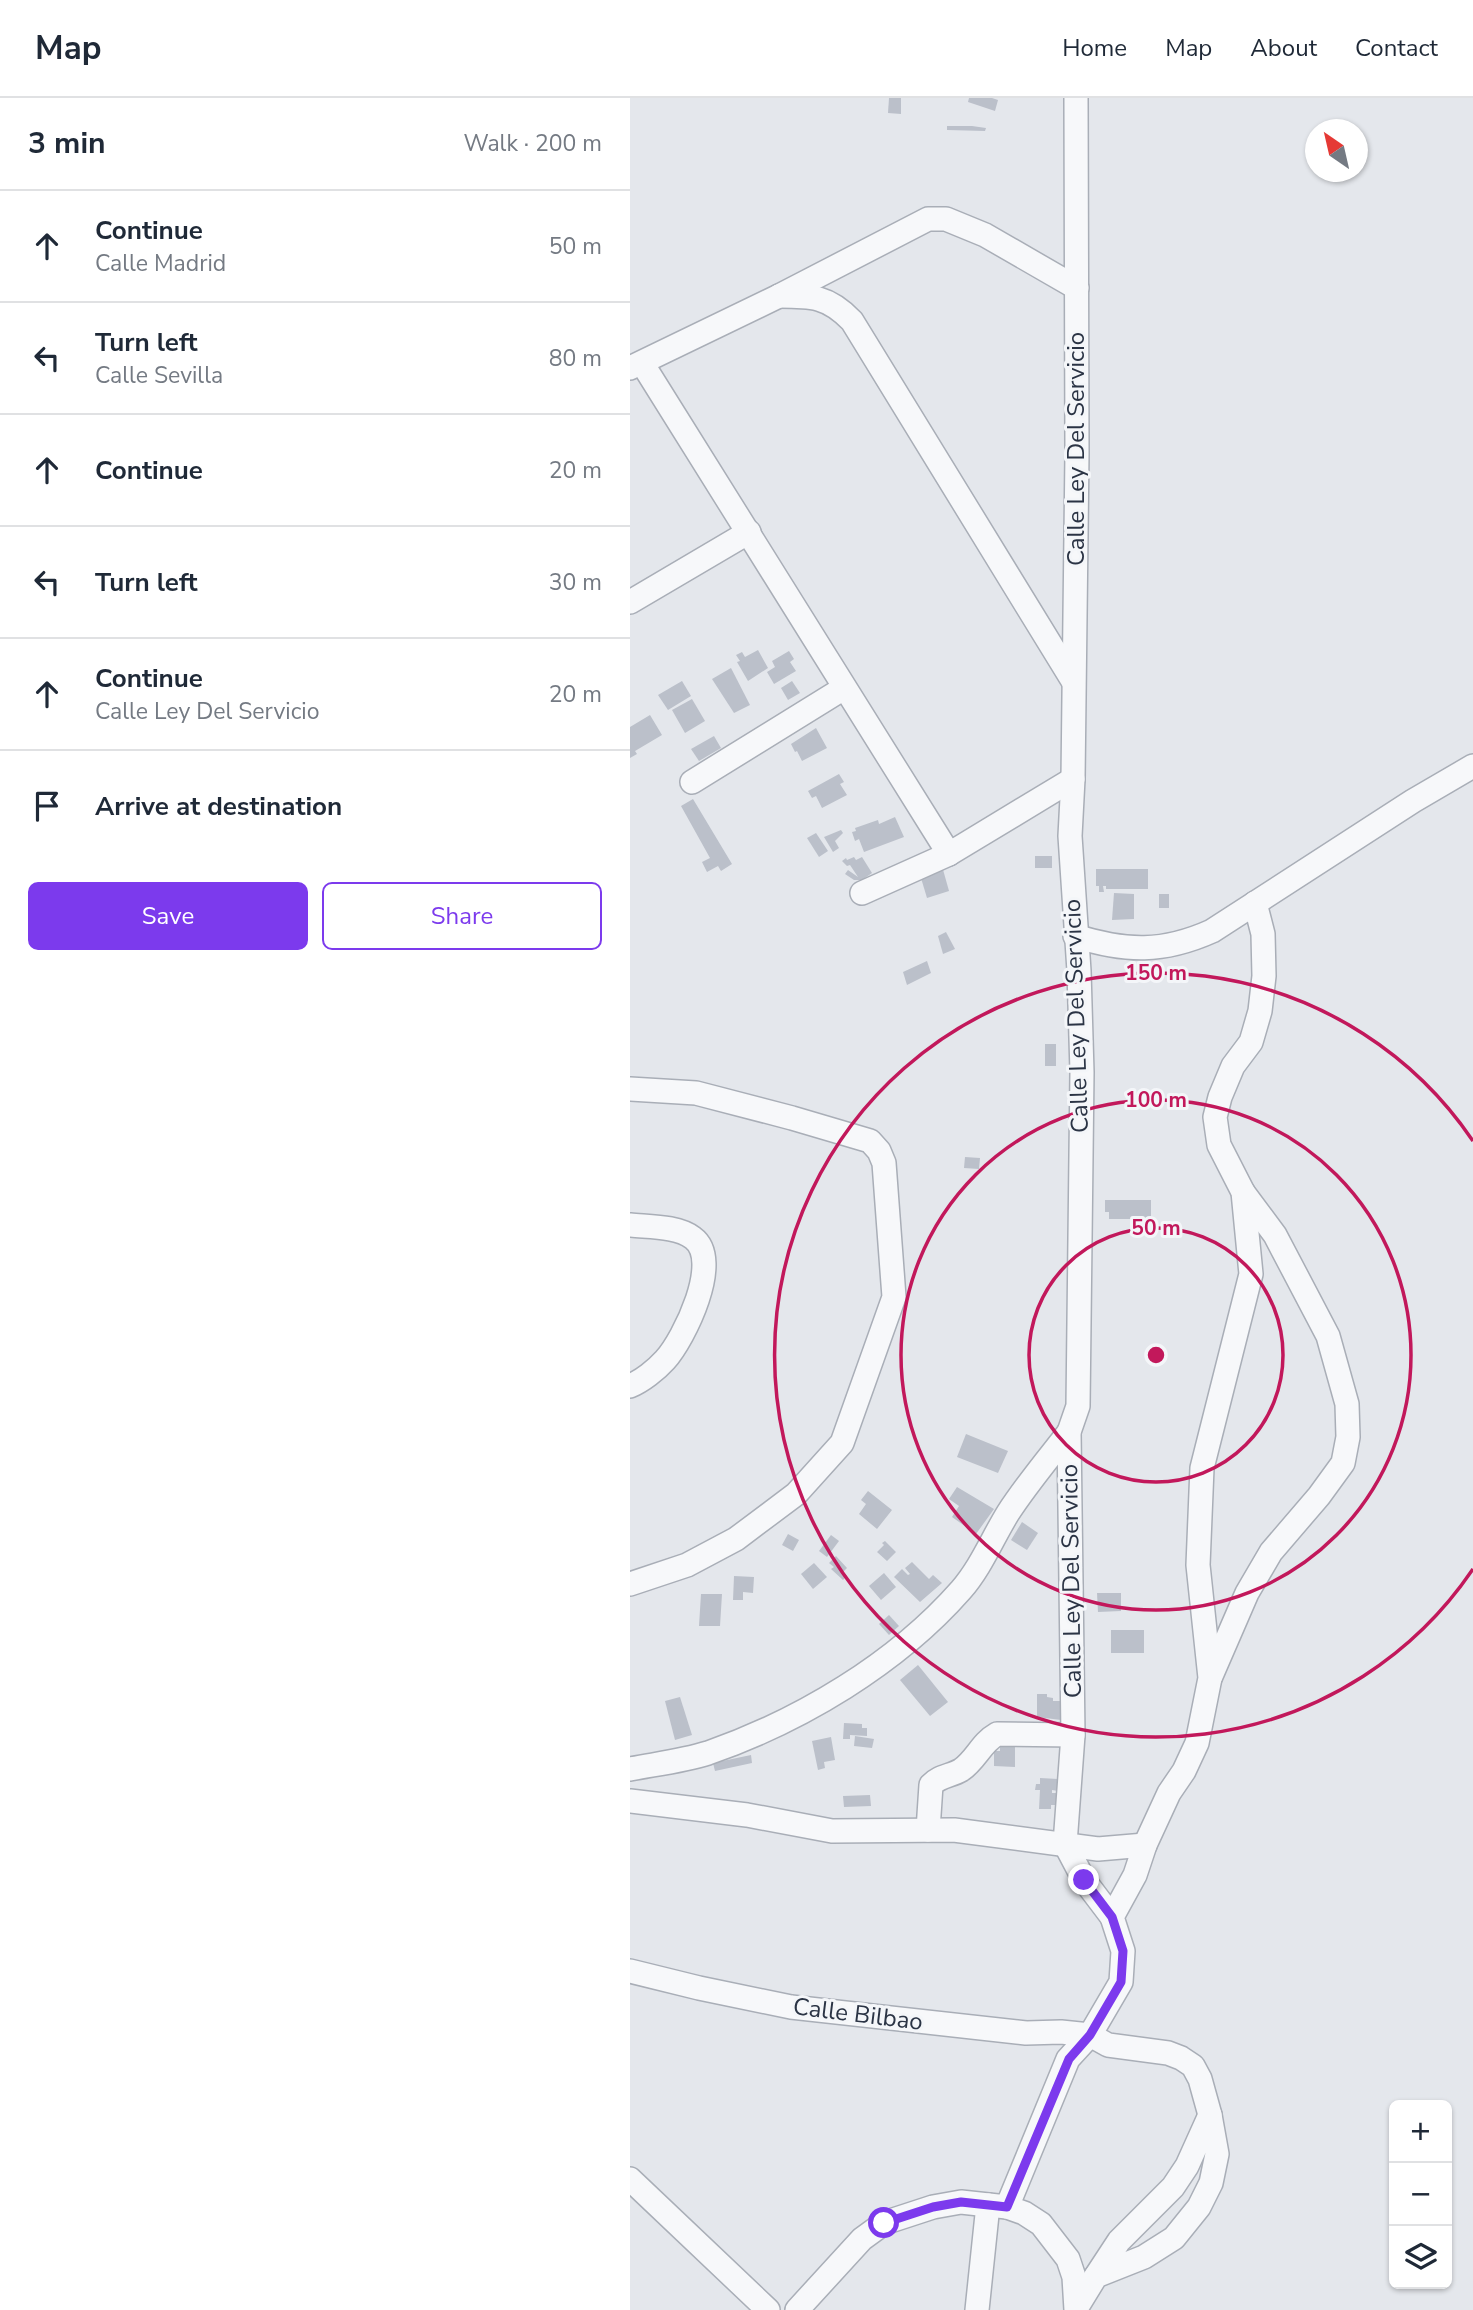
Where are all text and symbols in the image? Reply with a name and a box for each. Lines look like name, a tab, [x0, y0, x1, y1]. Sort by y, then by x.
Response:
text: Map	[35, 26, 102, 71]
text: Home	[1062, 32, 1127, 64]
text: Map	[1165, 32, 1212, 64]
text: About	[1250, 32, 1317, 64]
text: Contact	[1355, 32, 1438, 64]
north arrow	[1305, 119, 1368, 182]
text: 3 min	[28, 123, 106, 164]
text: Walk · 200 m	[463, 128, 602, 159]
text: Continue	[95, 213, 203, 248]
icon: ahead	[28, 227, 66, 265]
text: 50 m	[549, 231, 602, 262]
text: Calle Madrid	[95, 248, 226, 279]
text: Turn left	[95, 325, 198, 360]
street label: Calle Ley Del Servicio	[1060, 332, 1092, 566]
icon: left	[28, 339, 66, 377]
text: 80 m	[549, 343, 602, 374]
text: Calle Sevilla	[95, 360, 223, 391]
icon: ahead	[28, 451, 66, 489]
text: Continue	[95, 453, 203, 488]
text: 20 m	[549, 455, 602, 486]
icon: left	[28, 563, 66, 601]
text: Turn left	[95, 565, 198, 600]
text: 30 m	[549, 567, 602, 598]
text: Continue	[95, 661, 203, 696]
icon: ahead	[28, 675, 66, 713]
text: 20 m	[549, 679, 602, 710]
text: Calle Ley Del Servicio	[95, 696, 319, 727]
icon: arrive	[28, 787, 66, 825]
text: Arrive at destination	[95, 789, 342, 824]
button: Save	[28, 882, 308, 950]
button: Share	[322, 882, 602, 950]
street label: Calle Ley Del Servicio	[1056, 898, 1096, 1134]
text: 150 m	[1125, 959, 1187, 987]
text: 100 m	[1125, 1086, 1187, 1114]
text: 50 m	[1131, 1214, 1181, 1242]
centre of rings	[1144, 1343, 1168, 1367]
street label: Calle Ley Del Servicio	[1053, 1464, 1089, 1698]
route end	[1068, 1864, 1099, 1895]
street label: Calle Bilbao	[791, 1990, 925, 2038]
map controls	[1389, 2100, 1452, 2289]
button: +	[1389, 2100, 1452, 2163]
button: −	[1389, 2163, 1452, 2226]
route start	[868, 2207, 899, 2238]
button: layers	[1389, 2226, 1452, 2289]

